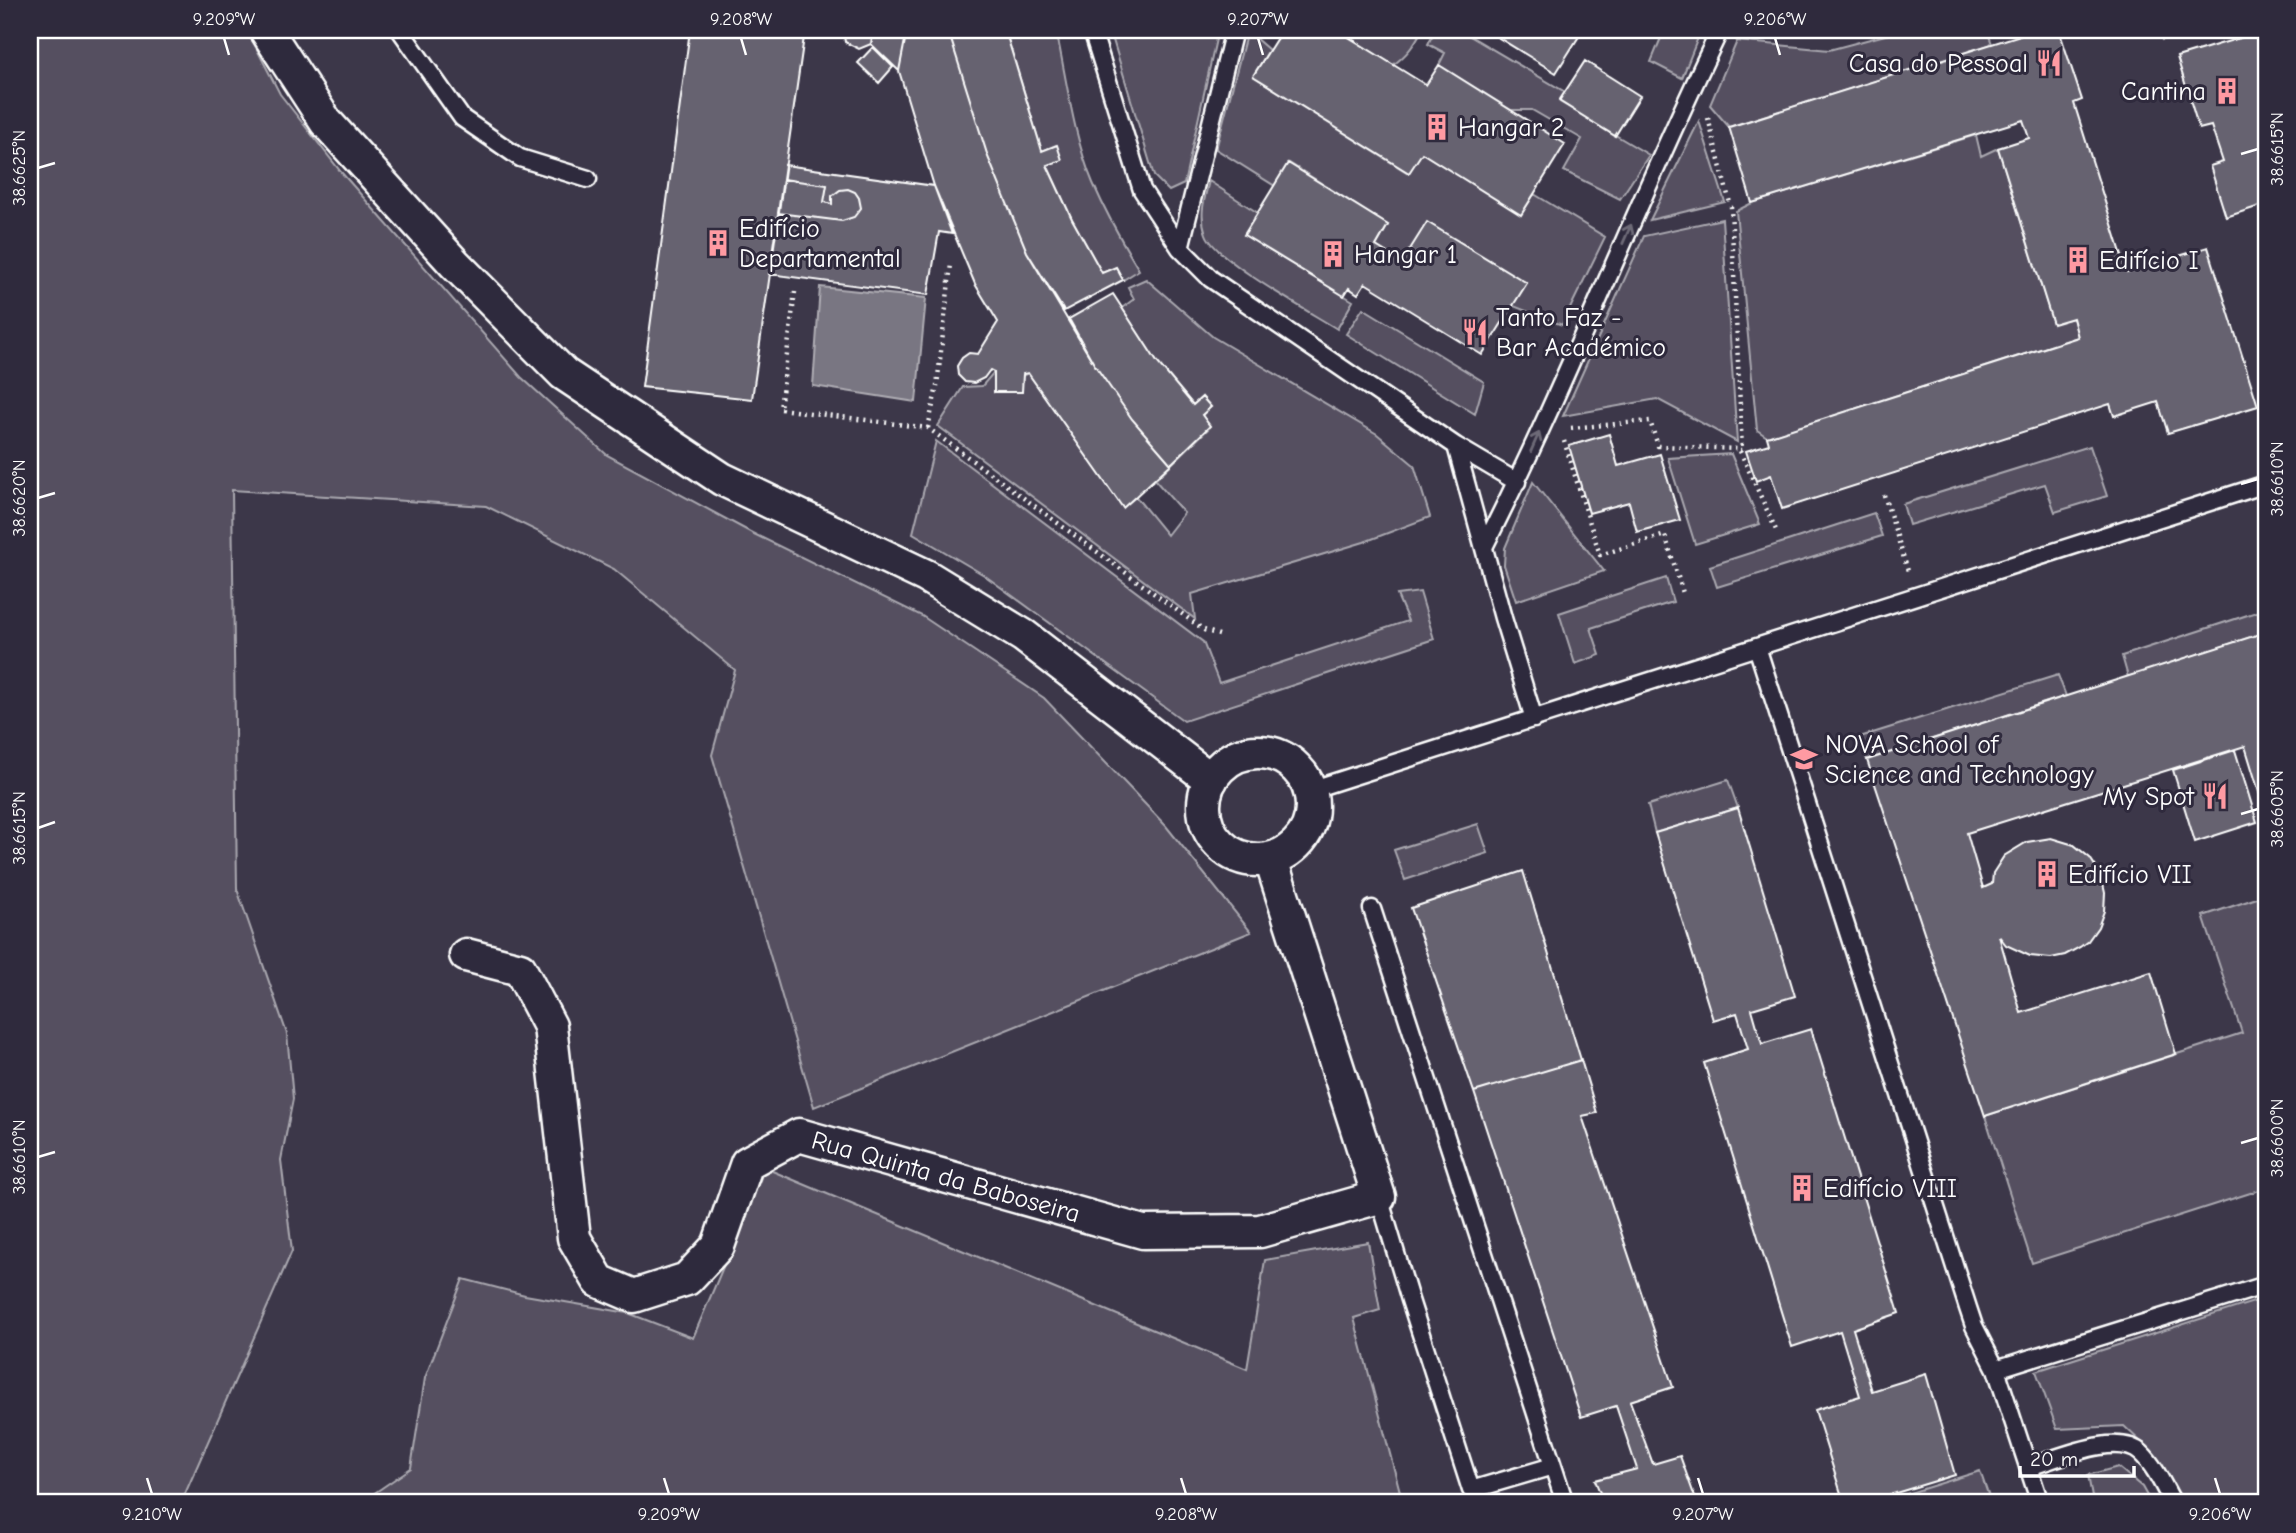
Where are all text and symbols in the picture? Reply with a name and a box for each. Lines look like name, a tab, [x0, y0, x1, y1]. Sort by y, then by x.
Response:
text: 9.209°W	[193, 9, 256, 30]
text: 9.208°W	[710, 9, 772, 30]
text: 9.207°W	[1227, 9, 1289, 30]
text: 9.206°W	[1744, 9, 1807, 30]
restaurant icon: Casa do Pessoal	[2034, 48, 2064, 78]
place label: Casa do Pessoal	[1849, 49, 2028, 79]
building icon: Cantina	[2212, 76, 2242, 106]
place label: Cantina	[2121, 77, 2206, 107]
building icon: Hangar 2	[1422, 112, 1452, 142]
text: 38.6615°N	[2267, 112, 2288, 186]
place label: Hangar 2	[1458, 113, 1564, 143]
text: 38.6625°N	[9, 130, 30, 206]
place label: Edifício Departamental	[739, 214, 901, 274]
one-way arrow	[1621, 224, 1634, 245]
building icon: Edifício Departamental	[703, 228, 733, 258]
building icon: Hangar 1	[1318, 239, 1348, 269]
place label: Hangar 1	[1354, 240, 1457, 270]
building icon: Edifício I	[2063, 245, 2093, 275]
place label: Edifício I	[2099, 246, 2199, 276]
place label: Tanto Faz - Bar Académico	[1496, 303, 1666, 363]
restaurant icon: Tanto Faz - Bar Académico	[1460, 317, 1490, 347]
one-way arrow	[1529, 432, 1542, 453]
text: 38.6610°N	[2267, 441, 2288, 517]
text: 38.6620°N	[9, 459, 30, 537]
place label: NOVA School of Science and Technology	[1825, 730, 2094, 790]
school or university icon: NOVA School of Science and Technology	[1789, 744, 1819, 774]
text: 38.6605°N	[2267, 770, 2288, 848]
restaurant icon: My Spot	[2200, 781, 2230, 811]
place label: My Spot	[2103, 782, 2196, 812]
text: 38.6615°N	[9, 791, 30, 865]
building icon: Edifício VII	[2032, 859, 2062, 889]
place label: Edifício VII	[2068, 860, 2192, 890]
text: 38.6600°N	[2267, 1099, 2288, 1177]
text: 38.6610°N	[9, 1119, 30, 1195]
street label: Rua Quinta da Baboseira	[808, 1125, 1083, 1230]
building icon: Edifício VIII	[1787, 1173, 1817, 1203]
place label: Edifício VIII	[1823, 1174, 1957, 1204]
scale bar	[2020, 1435, 2133, 1479]
text: 20 m	[2030, 1447, 2078, 1471]
text: 9.210°W	[122, 1504, 182, 1525]
text: 9.209°W	[638, 1504, 701, 1525]
text: 9.208°W	[1155, 1504, 1217, 1525]
text: 9.207°W	[1672, 1504, 1734, 1525]
text: 9.206°W	[2189, 1504, 2252, 1525]

